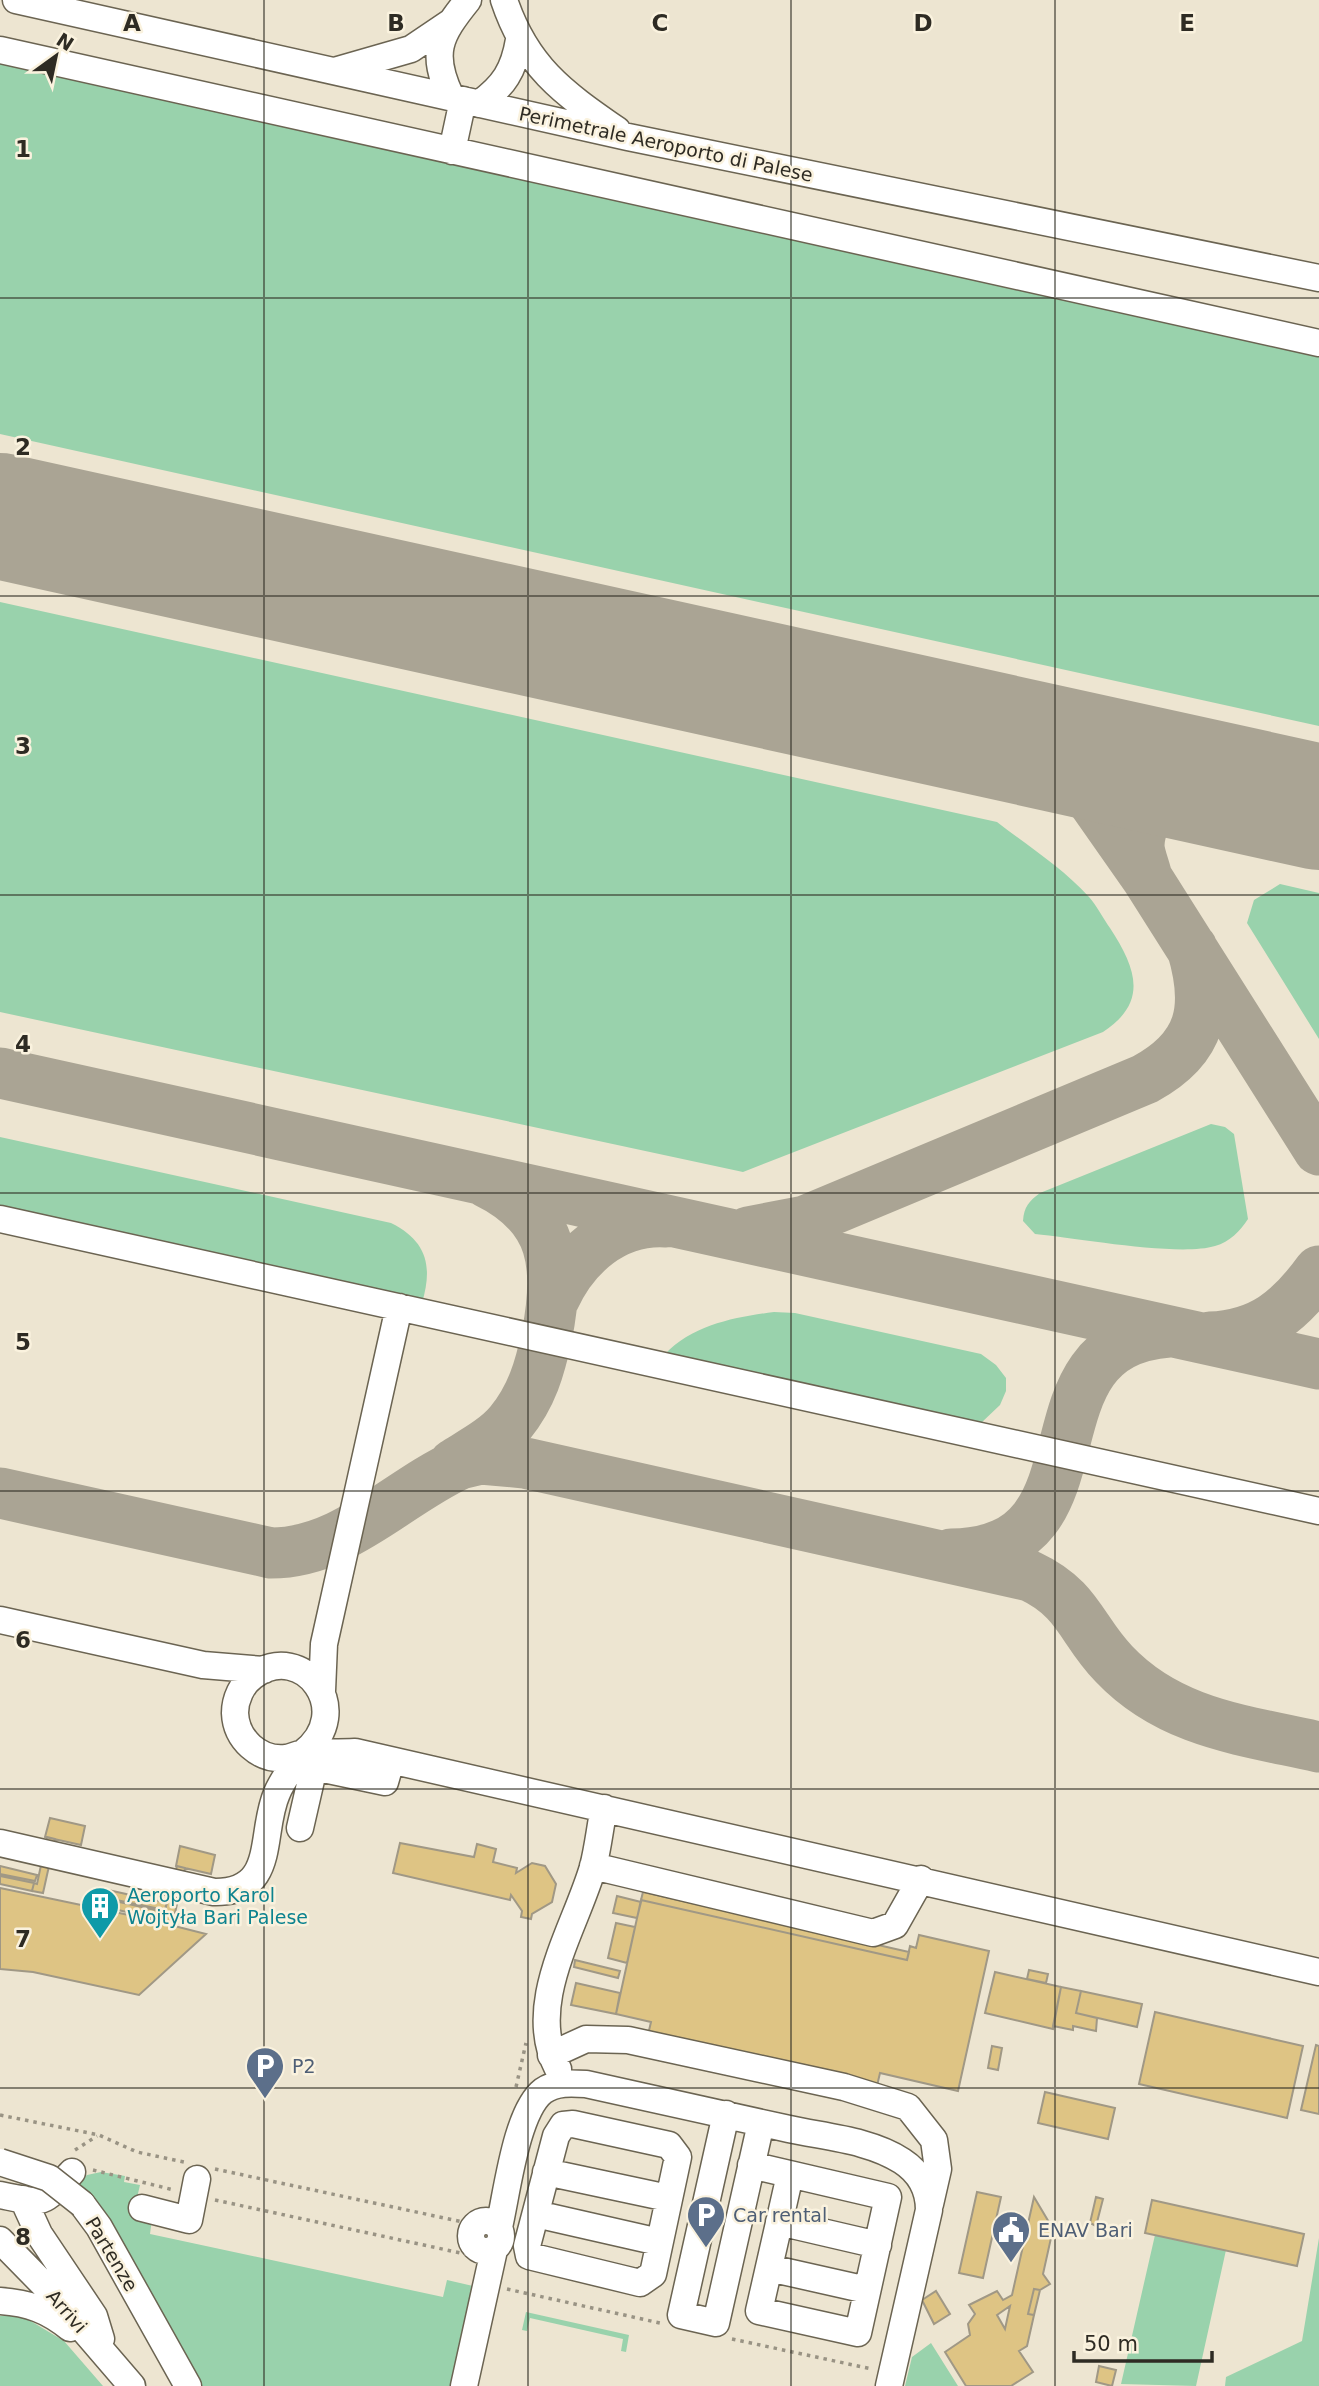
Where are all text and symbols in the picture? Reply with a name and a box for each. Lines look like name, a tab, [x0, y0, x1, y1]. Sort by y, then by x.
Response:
text: A	[123, 10, 141, 36]
text: B	[387, 10, 405, 36]
text: C	[652, 10, 668, 36]
text: D	[913, 10, 933, 36]
text: E	[1179, 10, 1195, 36]
north arrow	[21, 21, 91, 91]
text: N	[53, 28, 78, 55]
street label: Perimetrale Aeroporto di Palese	[517, 102, 815, 186]
text: 1	[15, 136, 31, 162]
text: 2	[15, 434, 31, 460]
text: 3	[15, 733, 31, 759]
text: 4	[15, 1031, 31, 1057]
text: 5	[15, 1329, 31, 1355]
text: 6	[15, 1627, 31, 1653]
place label: Aeroporto Karol Wojtyła Bari Palese	[127, 1884, 308, 1928]
building icon: Aeroporto Karol Wojtyła Bari Palese	[79, 1885, 121, 1940]
text: 7	[15, 1926, 31, 1952]
parking icon: P2	[244, 2045, 286, 2100]
place label: P2	[292, 2055, 316, 2077]
parking icon: Car rental	[685, 2194, 727, 2249]
place label: Car rental	[733, 2204, 827, 2226]
public building icon: ENAV Bari	[990, 2209, 1032, 2264]
street label: Partenze	[81, 2213, 143, 2295]
place label: ENAV Bari	[1038, 2219, 1133, 2241]
text: 8	[15, 2224, 31, 2250]
street label: Arrivi	[42, 2285, 92, 2337]
scale bar	[1074, 2320, 1212, 2364]
text: 50 m	[1084, 2332, 1138, 2356]

